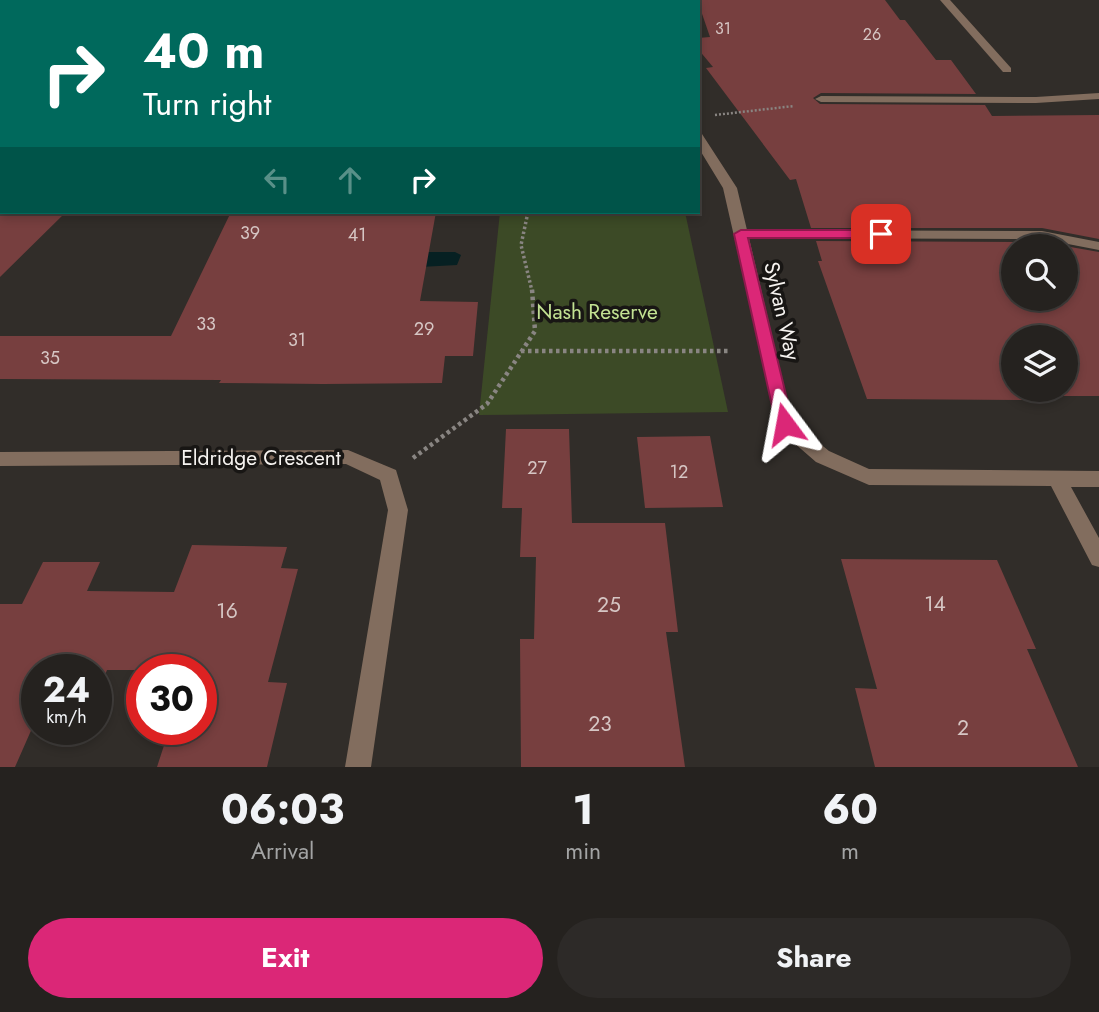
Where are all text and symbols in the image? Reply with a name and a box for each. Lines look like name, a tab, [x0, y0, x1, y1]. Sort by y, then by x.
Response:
text: 40 m	[143, 16, 265, 86]
house number: 31	[715, 17, 731, 40]
house number: 26	[863, 23, 881, 46]
icon: right	[28, 28, 119, 119]
text: Turn right	[143, 81, 272, 127]
icon: left	[258, 161, 296, 199]
icon: ahead	[331, 161, 369, 199]
icon: right	[404, 161, 442, 199]
pin	[851, 204, 911, 264]
icon: arrive	[862, 215, 900, 253]
house number: 39	[240, 220, 260, 246]
house number: 41	[348, 222, 366, 248]
map controls	[1001, 234, 1078, 402]
button: search	[1001, 234, 1078, 311]
street label: Sylvan Way	[756, 259, 808, 364]
park label: Nash Reserve	[536, 297, 658, 327]
house number: 33	[196, 311, 216, 337]
house number: 29	[414, 316, 434, 342]
button: layers	[1001, 325, 1078, 402]
house number: 31	[288, 327, 306, 353]
house number: 35	[40, 345, 60, 371]
position arrow	[748, 387, 822, 461]
street label: Eldridge Crescent	[181, 443, 341, 473]
house number: 27	[527, 455, 547, 481]
house number: 12	[670, 459, 688, 485]
house number: 14	[924, 589, 946, 619]
house number: 25	[597, 590, 621, 620]
house number: 16	[216, 596, 238, 626]
speed limit sign: 30	[126, 654, 217, 745]
text: 24	[43, 665, 90, 715]
text: km/h	[46, 704, 87, 730]
house number: 23	[588, 709, 612, 739]
house number: 2	[957, 713, 969, 743]
text: 06:03	[221, 779, 344, 840]
text: 1	[572, 779, 594, 840]
text: 60	[822, 779, 878, 840]
text: Arrival	[251, 834, 314, 868]
text: min	[565, 834, 601, 868]
text: m	[841, 834, 859, 868]
button: Exit	[28, 918, 543, 998]
button: Share	[557, 918, 1071, 998]

